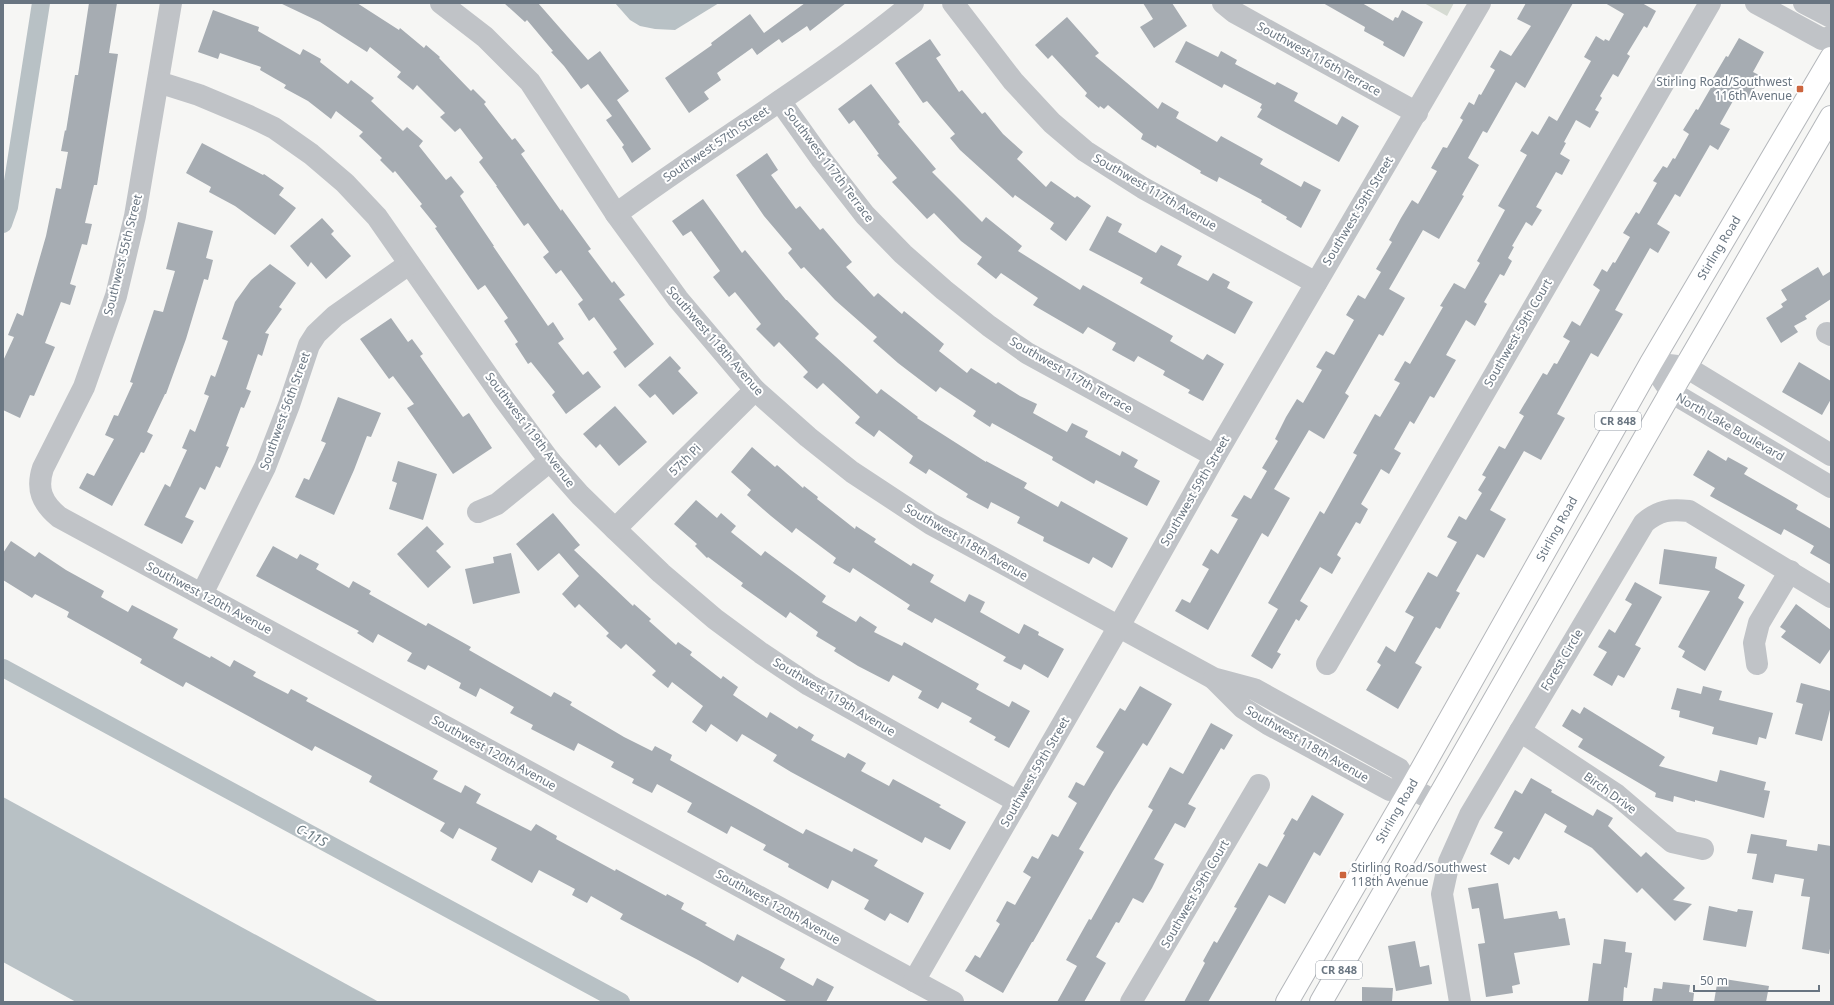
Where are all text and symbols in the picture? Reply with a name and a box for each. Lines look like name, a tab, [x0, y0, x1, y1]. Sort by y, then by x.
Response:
street label: Southwest 116th Terrace	[1254, 17, 1385, 100]
place label: Stirling Road/Southwest 116th Avenue	[1656, 73, 1793, 104]
marker: Stirling Road/Southwest 116th Avenue	[1795, 84, 1805, 94]
street label: Southwest 57th Street	[659, 101, 773, 185]
street label: Southwest 117th Terrace	[781, 104, 878, 226]
street label: Southwest 117th Avenue	[1090, 149, 1220, 234]
street label: Southwest 59th Street	[1318, 152, 1397, 268]
street label: Southwest 55th Street	[99, 192, 146, 317]
street label: Stirling Road	[1693, 213, 1744, 283]
street label: Southwest 59th Court	[1480, 275, 1556, 390]
street label: Southwest 118th Avenue	[663, 282, 768, 399]
street label: Southwest 117th Terrace	[1007, 332, 1136, 417]
street label: Southwest 56th Street	[255, 349, 314, 472]
street label: Southwest 119th Avenue	[481, 369, 579, 491]
street label: North Lake Boulevard	[1673, 389, 1788, 465]
road number: CR 848	[1595, 412, 1641, 430]
street label: Southwest 59th Street	[1156, 432, 1233, 549]
street label: 57th Pi	[665, 440, 704, 479]
street label: Stirling Road	[1532, 493, 1581, 564]
street label: Southwest 118th Avenue	[901, 499, 1031, 584]
street label: Southwest 120th Avenue	[143, 557, 275, 638]
street label: Forest Circle	[1536, 626, 1587, 694]
street label: Southwest 119th Avenue	[770, 653, 899, 740]
street label: Southwest 118th Avenue	[1242, 701, 1372, 786]
street label: Southwest 120th Avenue	[429, 711, 560, 794]
street label: Southwest 59th Street	[996, 713, 1073, 830]
street label: Birch Drive	[1580, 768, 1640, 818]
street label: Stirling Road	[1371, 775, 1422, 846]
water label: C-11S	[293, 819, 331, 851]
street label: Southwest 59th Court	[1157, 836, 1233, 951]
place label: Stirling Road/Southwest 118th Avenue	[1351, 859, 1487, 890]
street label: Southwest 120th Avenue	[713, 865, 844, 948]
marker: Stirling Road/Southwest 118th Avenue	[1338, 870, 1348, 880]
road number: CR 848	[1316, 961, 1362, 979]
scale bar	[1694, 967, 1819, 993]
text: 50 m	[1700, 972, 1728, 989]

